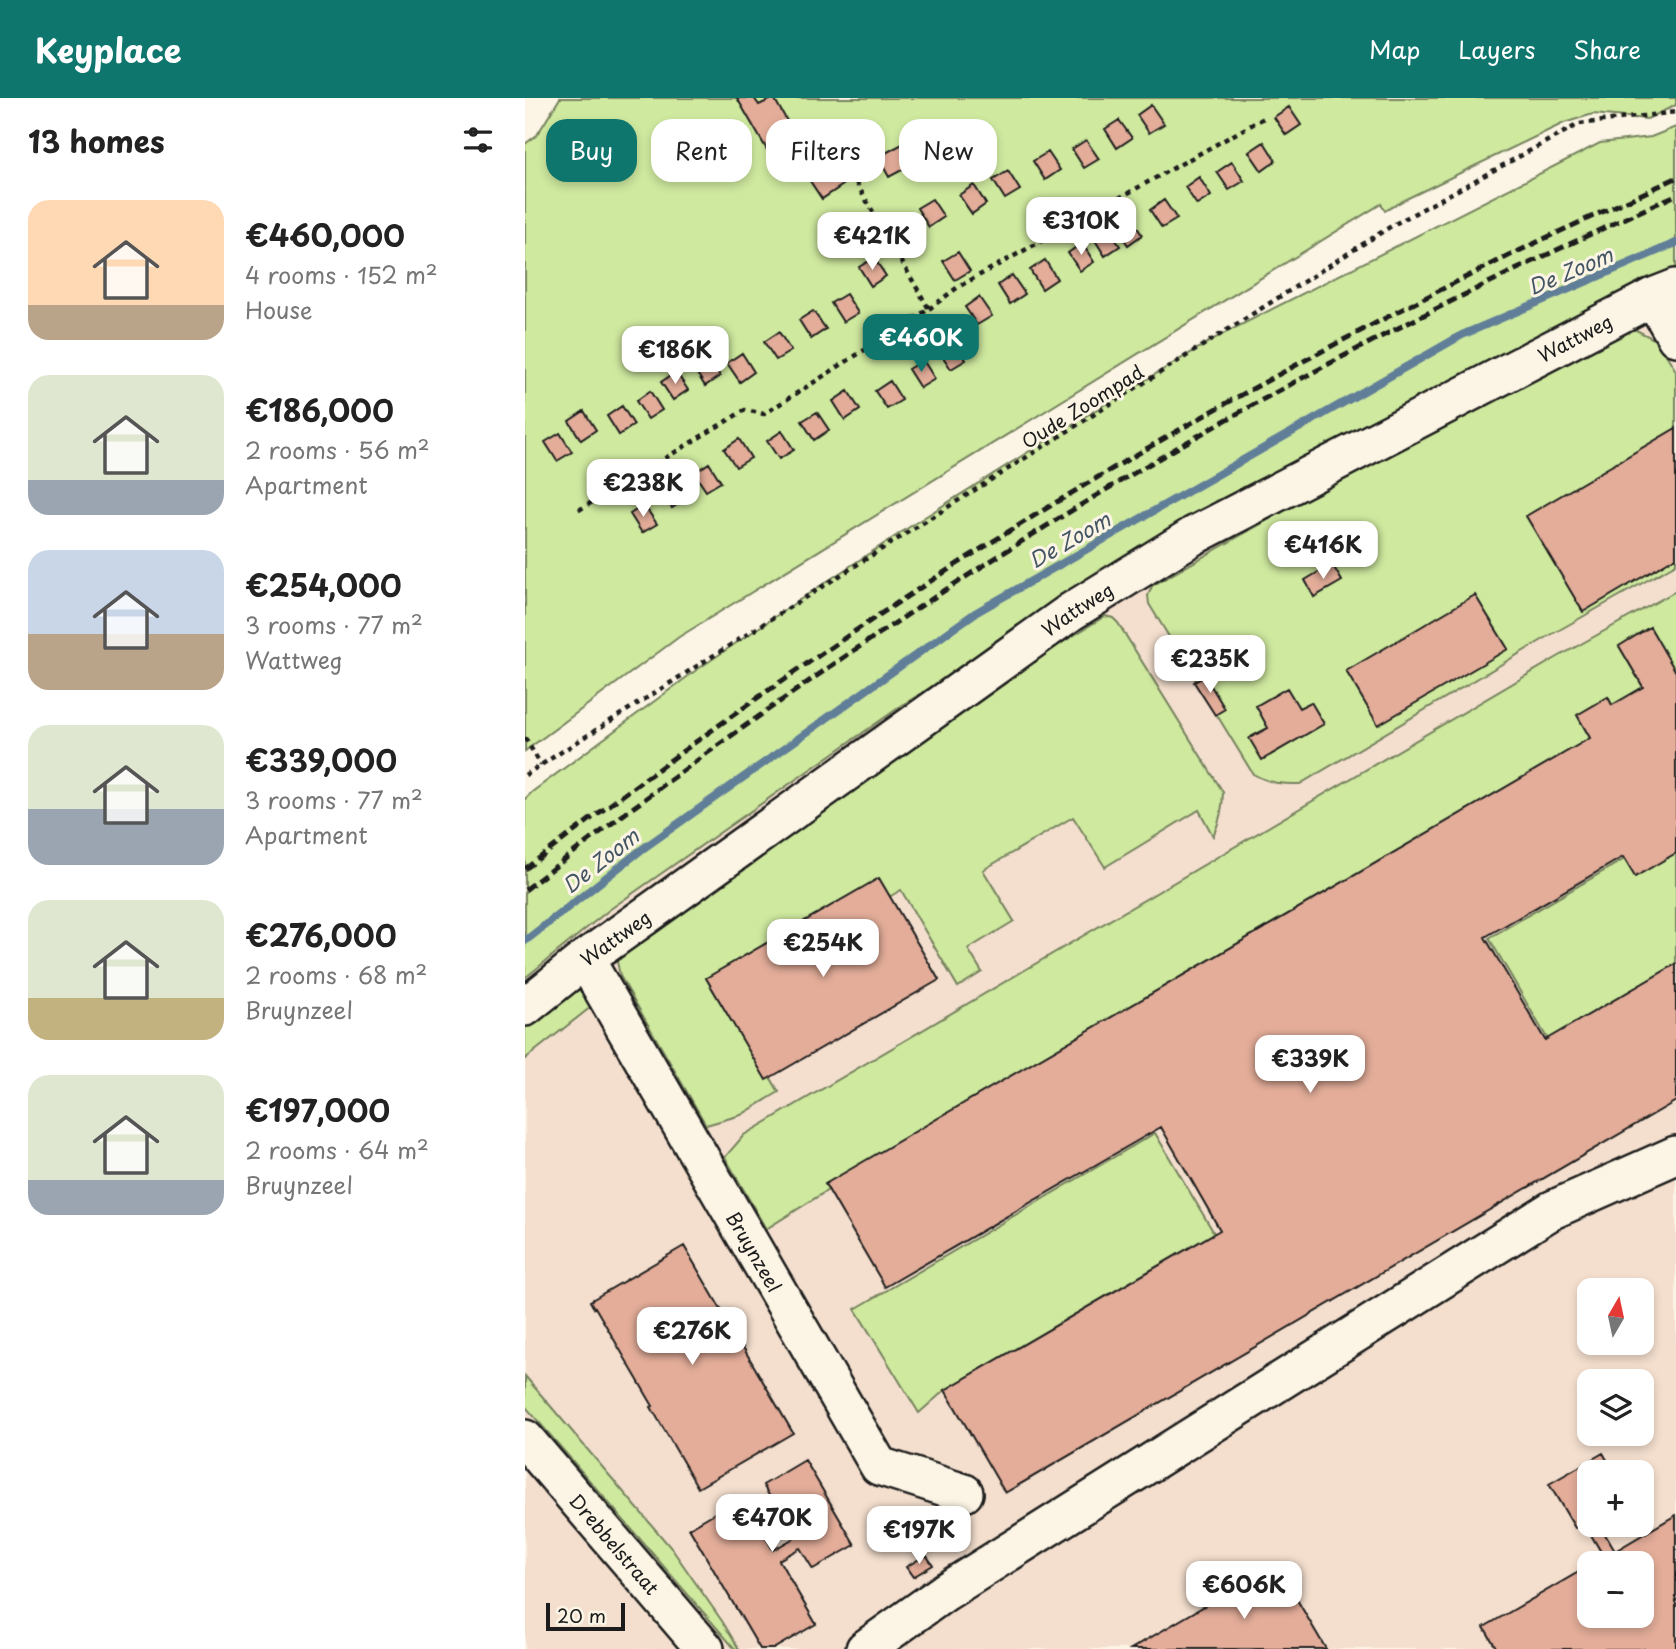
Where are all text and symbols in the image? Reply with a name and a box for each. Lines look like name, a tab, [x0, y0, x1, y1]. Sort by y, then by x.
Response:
text: Keyplace	[35, 24, 182, 74]
text: Map	[1369, 31, 1420, 67]
text: Layers	[1458, 31, 1535, 67]
text: Share	[1573, 31, 1641, 67]
text: 13 homes	[28, 118, 165, 163]
chip: Buy	[546, 119, 637, 182]
chip: Rent	[651, 119, 752, 182]
chip: Filters	[766, 119, 885, 182]
chip: New	[899, 119, 997, 182]
icon: filters	[459, 121, 497, 159]
pin: €310K	[1032, 198, 1130, 257]
text: €310K	[1042, 202, 1120, 237]
text: €460,000	[245, 212, 405, 257]
pin: €421K	[823, 212, 921, 272]
text: €421K	[833, 217, 911, 252]
icon: home	[84, 228, 168, 312]
water label: De Zoom	[1523, 237, 1618, 302]
text: 4 rooms · 152 m²	[245, 257, 438, 292]
text: House	[245, 292, 312, 327]
street label: Wattweg	[1533, 307, 1617, 369]
pin: €460K	[872, 314, 970, 374]
text: €460K	[879, 319, 963, 354]
pin: €186K	[626, 327, 724, 386]
text: €186K	[638, 331, 712, 366]
street label: Oude Zoompad	[1016, 357, 1149, 455]
text: €186,000	[245, 387, 394, 432]
icon: home	[84, 403, 168, 487]
text: 2 rooms · 56 m²	[245, 432, 430, 467]
pin: €238K	[594, 460, 692, 519]
text: €238K	[603, 464, 683, 499]
text: Apartment	[245, 467, 368, 502]
water label: De Zoom	[1022, 502, 1117, 575]
pin: €416K	[1274, 522, 1372, 581]
text: €416K	[1284, 526, 1362, 561]
text: €254,000	[245, 562, 402, 607]
street label: Wattweg	[1036, 575, 1118, 643]
icon: home	[84, 578, 168, 662]
text: 3 rooms · 77 m²	[245, 607, 423, 642]
pin: €235K	[1161, 636, 1259, 695]
text: €235K	[1170, 640, 1250, 675]
text: Wattweg	[245, 642, 343, 677]
text: €339,000	[245, 737, 397, 782]
icon: home	[84, 753, 168, 837]
text: 3 rooms · 77 m²	[245, 782, 423, 817]
text: Apartment	[245, 817, 368, 852]
water label: De Zoom	[555, 819, 646, 900]
street label: Wattweg	[574, 903, 656, 972]
text: €276,000	[245, 912, 397, 957]
pin: €254K	[774, 920, 872, 979]
text: €254K	[783, 924, 863, 959]
icon: home	[84, 928, 168, 1012]
text: 2 rooms · 68 m²	[245, 957, 427, 992]
text: Bruynzeel	[245, 992, 353, 1027]
pin: €339K	[1261, 1035, 1359, 1095]
text: €339K	[1271, 1040, 1349, 1075]
text: €197,000	[245, 1087, 390, 1132]
icon: home	[84, 1103, 168, 1187]
text: 2 rooms · 64 m²	[245, 1132, 429, 1167]
text: Bruynzeel	[245, 1167, 353, 1202]
street label: Bruynzeel	[720, 1206, 789, 1297]
north arrow	[1577, 1278, 1654, 1354]
map controls	[1577, 1278, 1654, 1628]
pin: €276K	[643, 1308, 741, 1367]
text: €276K	[653, 1312, 731, 1347]
button: layers	[1577, 1369, 1654, 1446]
button: +	[1577, 1460, 1654, 1537]
street label: Drebbelstraat	[563, 1487, 667, 1601]
pin: €470K	[723, 1494, 821, 1554]
text: €470K	[732, 1499, 812, 1534]
pin: €197K	[870, 1506, 968, 1566]
text: €197K	[883, 1511, 955, 1546]
button: −	[1577, 1551, 1654, 1628]
pin: €606K	[1195, 1562, 1293, 1621]
text: €606K	[1202, 1566, 1286, 1601]
scale bar	[546, 1600, 625, 1632]
text: 20 m	[557, 1601, 606, 1629]

